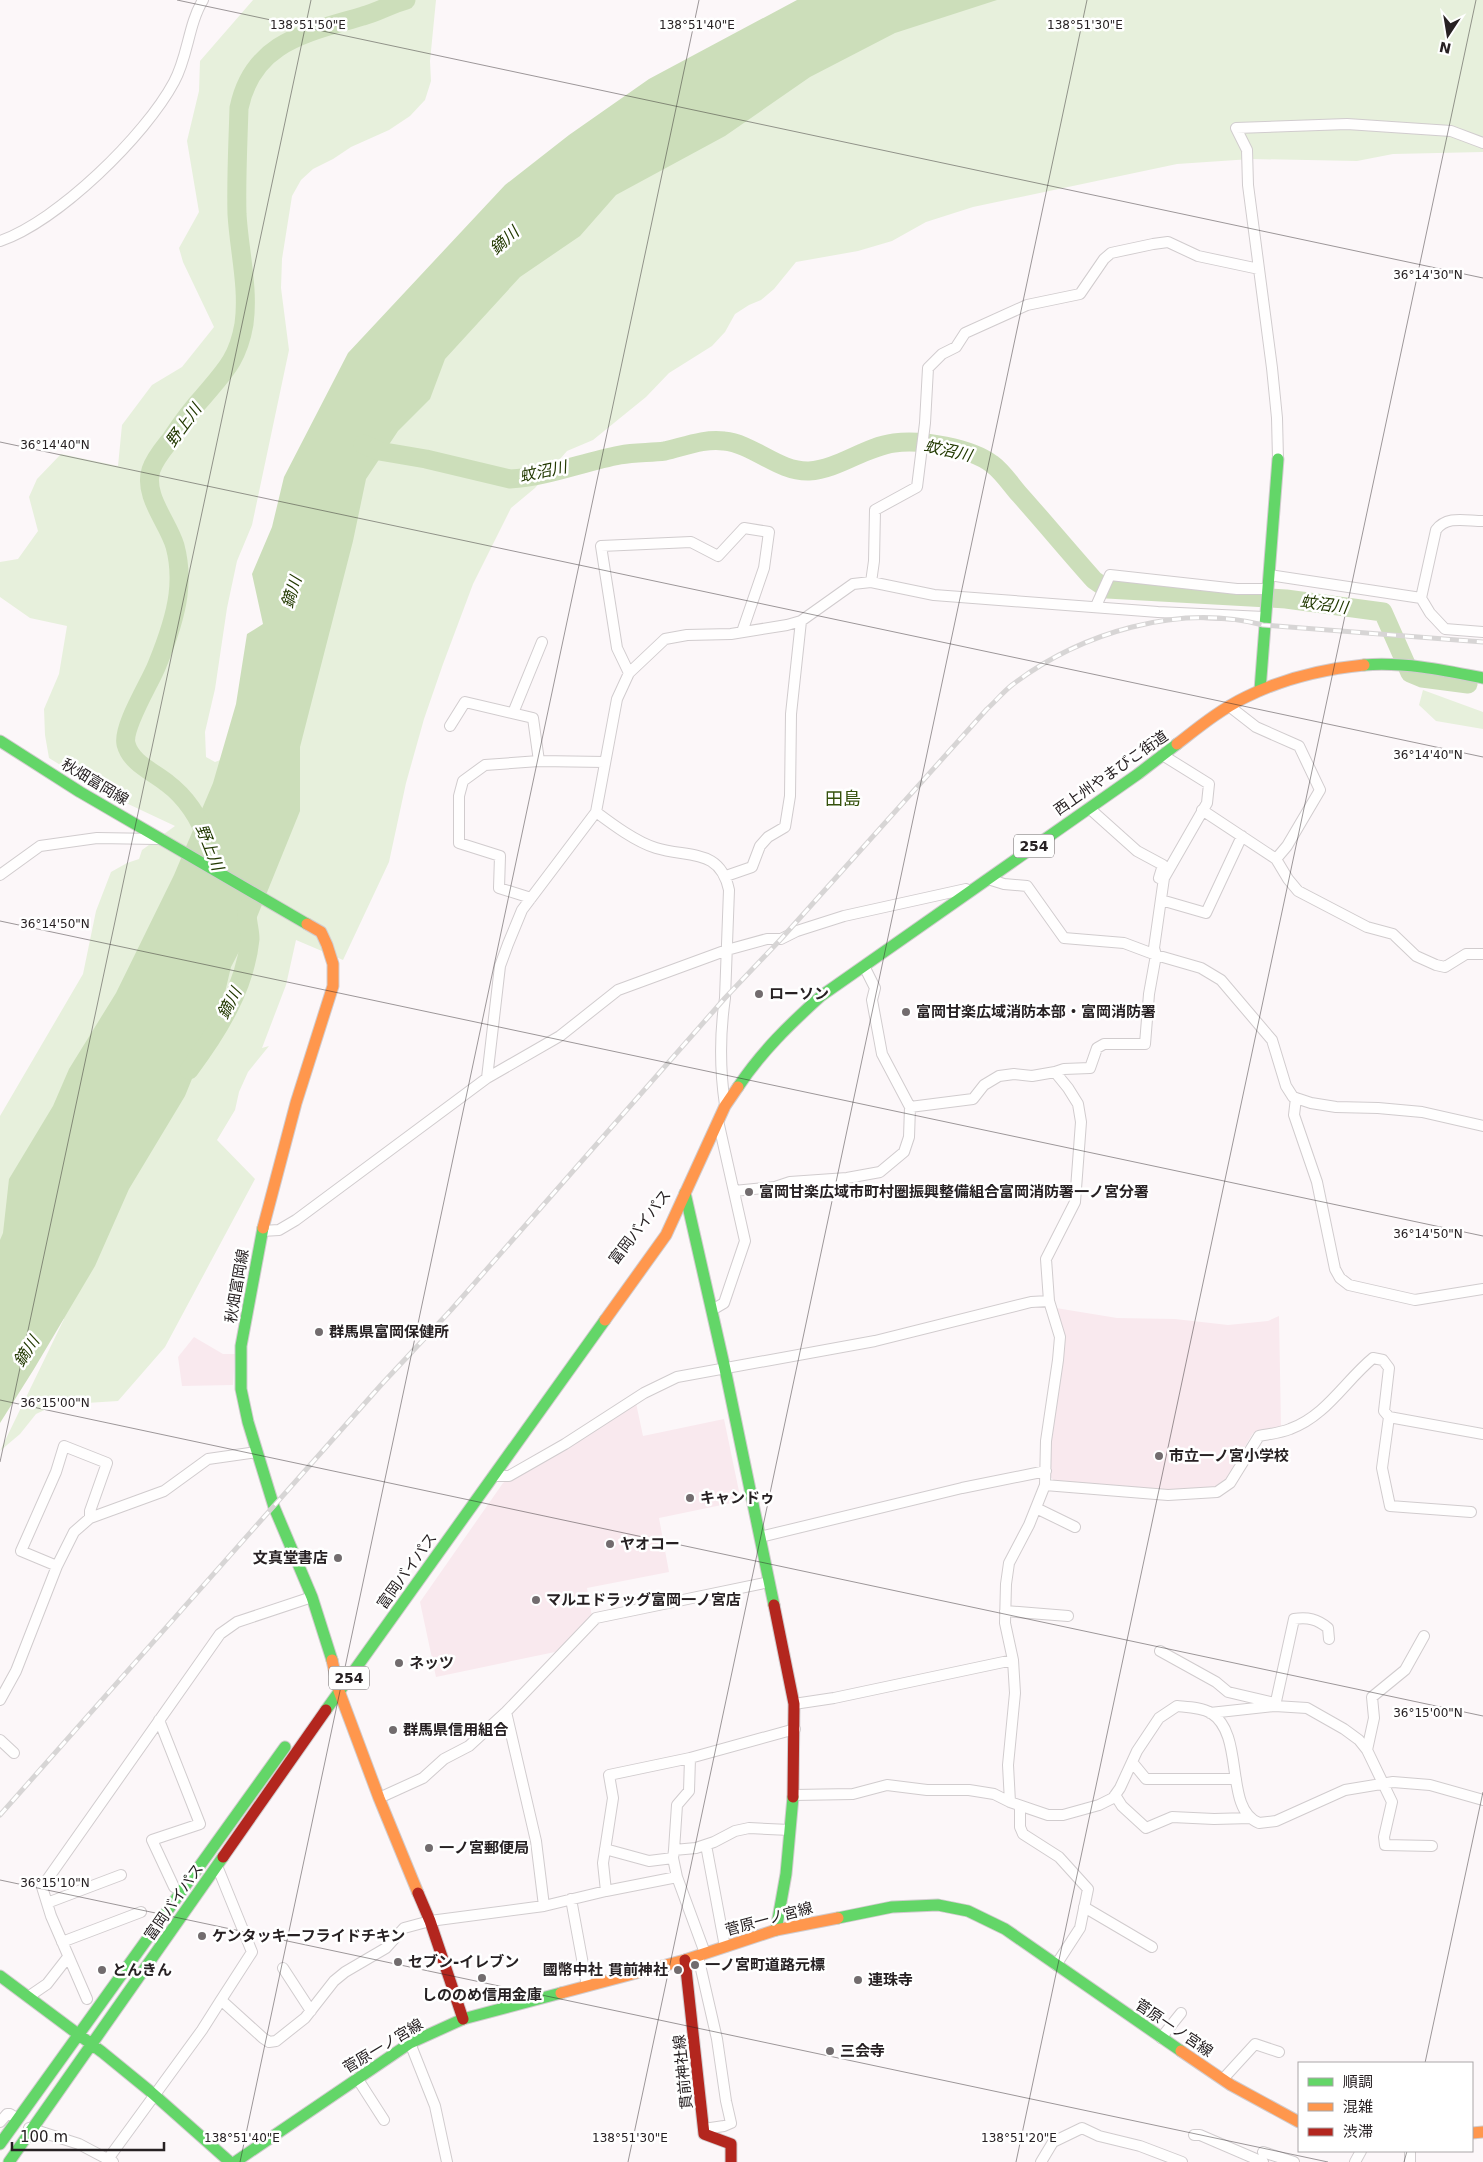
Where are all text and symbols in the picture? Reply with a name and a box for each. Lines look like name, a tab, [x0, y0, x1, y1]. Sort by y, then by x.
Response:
north arrow	[1423, 10, 1473, 60]
text: 138°51'50"E	[270, 18, 346, 32]
text: 138°51'40"E	[659, 18, 735, 32]
text: 138°51'30"E	[1047, 18, 1123, 32]
text: N	[1438, 39, 1453, 57]
water label: 鏑川	[486, 221, 524, 258]
text: 36°14'30"N	[1393, 268, 1463, 282]
water label: 野上川	[162, 399, 206, 450]
water label: 蚊沼川	[922, 436, 975, 466]
text: 36°14'40"N	[20, 438, 90, 452]
water label: 蚊沼川	[518, 457, 571, 486]
water label: 鏑川	[278, 572, 306, 610]
water label: 蚊沼川	[1299, 592, 1351, 618]
street label: 西上州やまびこ街道	[1051, 727, 1171, 819]
text: 36°14'40"N	[1393, 748, 1463, 762]
street label: 秋畑富岡線	[58, 755, 132, 809]
district label: 田島	[825, 788, 861, 809]
water label: 野上川	[192, 821, 228, 875]
road number: 254	[1014, 834, 1054, 858]
text: 36°14'50"N	[20, 917, 90, 931]
water label: 鏑川	[214, 983, 246, 1022]
place label: ローソン	[769, 985, 829, 1003]
marker: ローソン	[753, 988, 765, 1000]
place label: 富岡甘楽広域消防本部・富岡消防署	[916, 1003, 1156, 1021]
marker: 富岡甘楽広域消防本部・富岡消防署	[900, 1006, 912, 1018]
place label: 富岡甘楽広域市町村圏振興整備組合富岡消防署一ノ宮分署	[759, 1183, 1149, 1201]
street label: 富岡バイパス	[605, 1186, 675, 1268]
marker: 富岡甘楽広域市町村圏振興整備組合富岡消防署一ノ宮分署	[743, 1186, 755, 1198]
text: 36°14'50"N	[1393, 1227, 1463, 1241]
street label: 秋畑富岡線	[222, 1247, 252, 1325]
place label: 群馬県富岡保健所	[329, 1323, 449, 1341]
marker: 群馬県富岡保健所	[313, 1326, 325, 1338]
water label: 鏑川	[10, 1331, 44, 1370]
text: 36°15'00"N	[20, 1396, 90, 1410]
place label: 市立一ノ宮小学校	[1169, 1447, 1289, 1465]
marker: 市立一ノ宮小学校	[1153, 1450, 1165, 1462]
place label: キャンドゥ	[700, 1489, 775, 1507]
marker: キャンドゥ	[684, 1492, 696, 1504]
street label: 富岡バイパス	[373, 1529, 441, 1613]
place label: ヤオコー	[620, 1535, 680, 1553]
marker: ヤオコー	[604, 1538, 616, 1550]
place label: 文真堂書店	[253, 1549, 328, 1567]
marker: 文真堂書店	[332, 1552, 344, 1564]
place label: マルエドラッグ富岡一ノ宮店	[546, 1591, 741, 1609]
marker: マルエドラッグ富岡一ノ宮店	[530, 1594, 542, 1606]
place label: ネッツ	[409, 1654, 454, 1672]
marker: ネッツ	[393, 1657, 405, 1669]
road number: 254	[329, 1666, 369, 1690]
text: 36°15'00"N	[1393, 1706, 1463, 1720]
place label: 群馬県信用組合	[403, 1721, 509, 1739]
marker: 群馬県信用組合	[387, 1724, 399, 1736]
place label: 一ノ宮郵便局	[439, 1839, 529, 1857]
marker: 一ノ宮郵便局	[423, 1842, 435, 1854]
street label: 富岡バイパス	[141, 1860, 207, 1944]
text: 36°15'10"N	[20, 1876, 90, 1890]
street label: 菅原一ノ宮線	[723, 1899, 815, 1939]
place label: ケンタッキーフライドチキン	[212, 1927, 405, 1945]
marker: ケンタッキーフライドチキン	[196, 1930, 208, 1942]
place label: セブン-イレブン	[408, 1953, 519, 1971]
marker: セブン-イレブン	[392, 1956, 404, 1968]
place label: 一ノ宮町道路元標	[705, 1956, 825, 1974]
marker: 一ノ宮町道路元標	[689, 1959, 701, 1971]
place label: とんきん	[112, 1961, 172, 1979]
place label: 國幣中社 貫前神社	[543, 1961, 668, 1979]
marker: とんきん	[96, 1964, 108, 1976]
marker: 國幣中社 貫前神社	[672, 1964, 684, 1976]
place label: 連珠寺	[868, 1971, 913, 1989]
marker: しののめ信用金庫	[476, 1972, 488, 1984]
marker: 連珠寺	[852, 1974, 864, 1986]
place label: しののめ信用金庫	[422, 1986, 542, 2004]
street label: 菅原一ノ宮線	[1132, 1995, 1216, 2061]
street label: 菅原一ノ宮線	[340, 2015, 426, 2077]
street label: 貫前神社線	[670, 2034, 696, 2110]
place label: 三会寺	[840, 2042, 885, 2060]
marker: 三会寺	[824, 2045, 836, 2057]
legend	[1298, 2062, 1473, 2152]
text: 順調	[1343, 2073, 1373, 2091]
text: 混雑	[1343, 2098, 1373, 2116]
scale bar	[12, 2120, 165, 2152]
text: 渋滞	[1343, 2123, 1373, 2141]
text: 100 m	[20, 2128, 68, 2146]
text: 138°51'40"E	[204, 2131, 280, 2145]
text: 138°51'30"E	[592, 2131, 668, 2145]
text: 138°51'20"E	[981, 2131, 1057, 2145]

